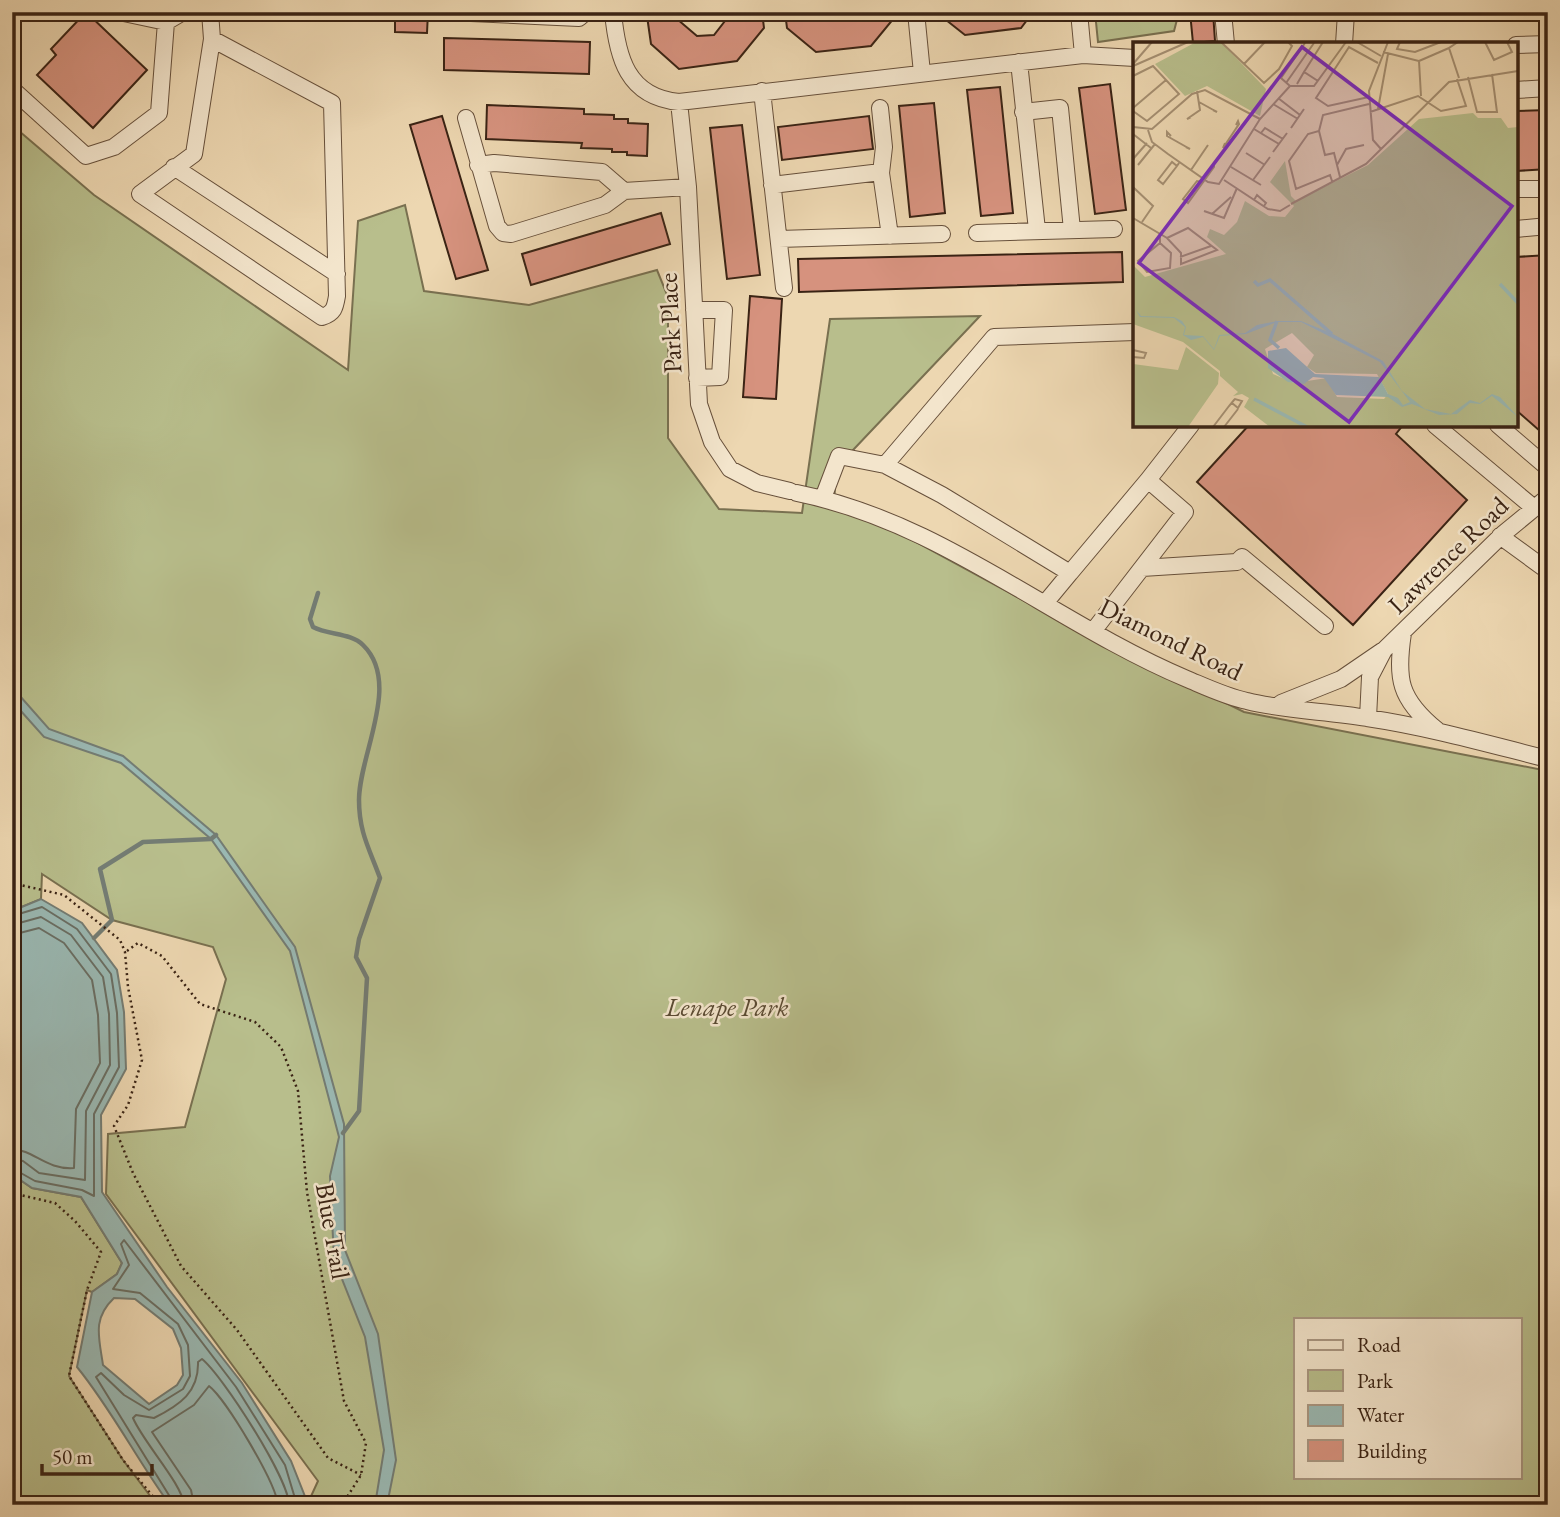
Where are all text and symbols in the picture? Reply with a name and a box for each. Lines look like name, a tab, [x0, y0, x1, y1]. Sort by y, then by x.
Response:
inset map	[1133, 42, 1518, 427]
street label: Park Place	[650, 272, 690, 374]
street label: Lawrence Road	[1380, 488, 1516, 621]
street label: Diamond Road	[1093, 590, 1249, 689]
park label: Lenape Park	[664, 990, 789, 1024]
street label: Blue Trail	[308, 1180, 358, 1282]
legend	[1294, 1318, 1522, 1478]
text: Road	[1357, 1331, 1401, 1358]
text: Park	[1357, 1367, 1394, 1394]
text: Water	[1357, 1401, 1404, 1428]
scale bar	[42, 1433, 152, 1477]
text: Building	[1357, 1437, 1427, 1464]
text: 50 m	[52, 1443, 93, 1470]

